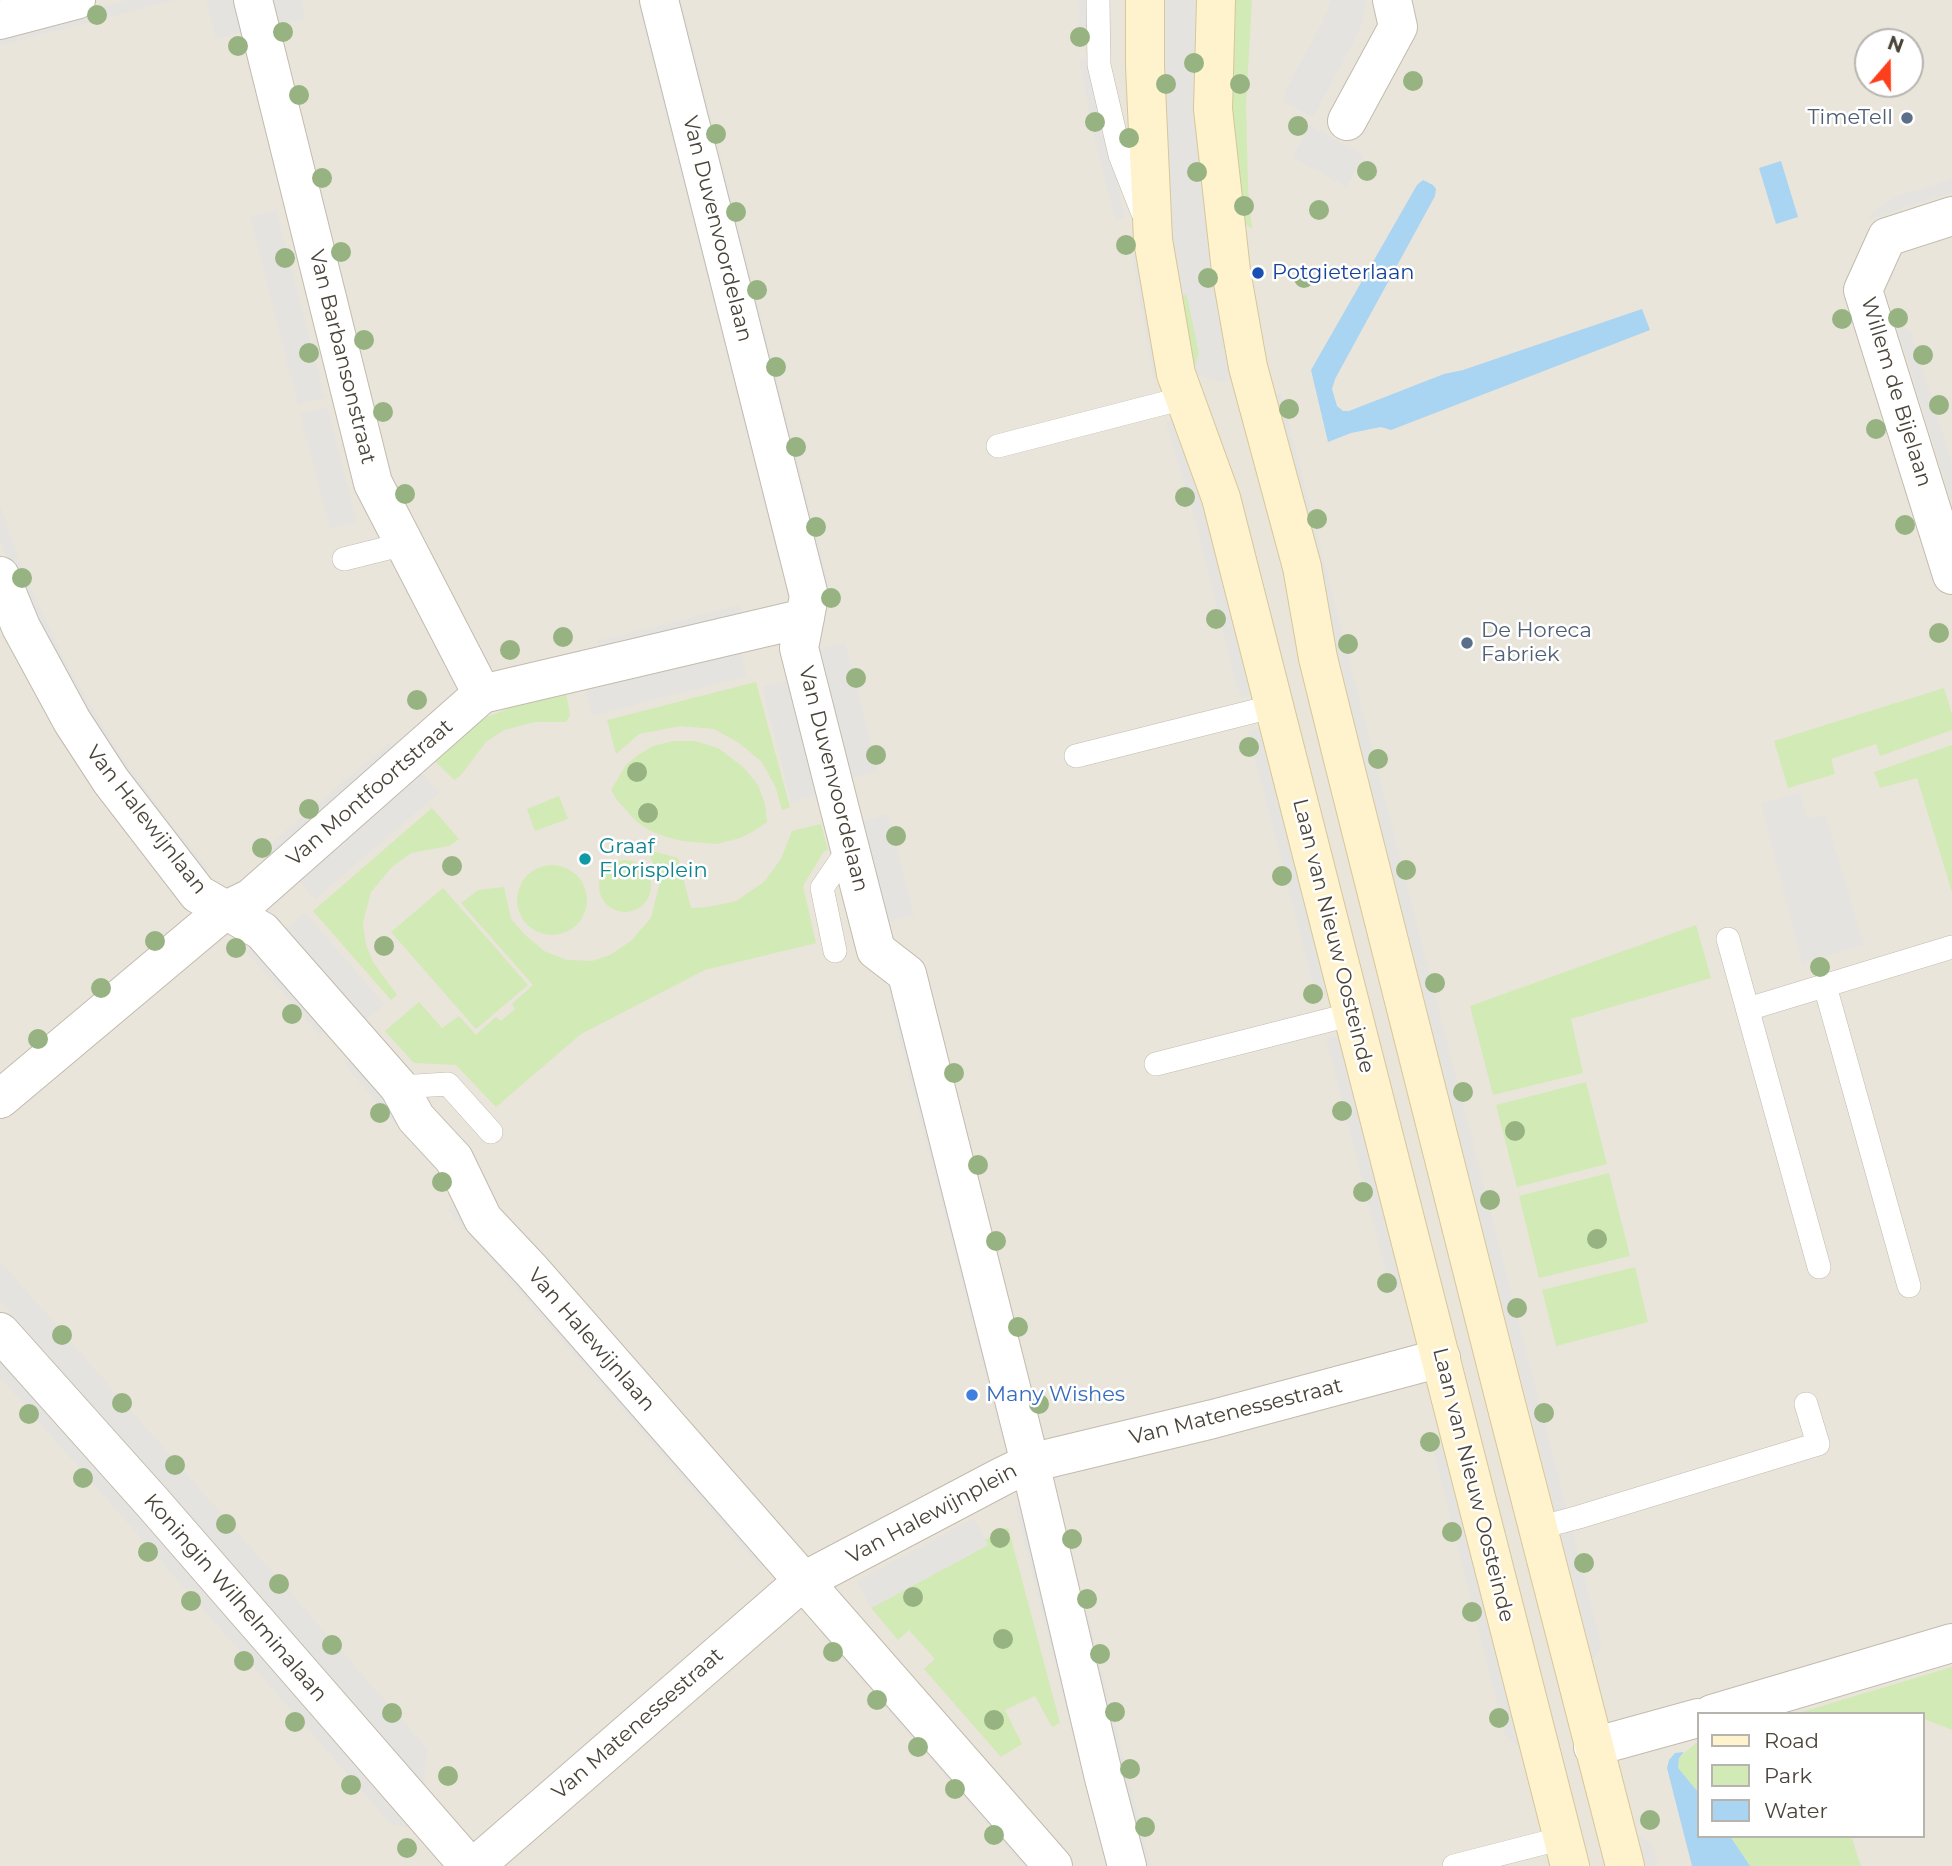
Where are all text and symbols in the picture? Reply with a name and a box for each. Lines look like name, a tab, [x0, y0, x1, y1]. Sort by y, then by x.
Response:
north arrow	[1854, 28, 1924, 98]
text: N	[1885, 31, 1907, 58]
place label: TimeTell	[1808, 105, 1893, 131]
marker: TimeTell	[1899, 110, 1915, 126]
street label: Van Duvenvoordelaan	[677, 113, 757, 345]
street label: Van Barbansonstraat	[303, 247, 381, 467]
place label: Potgieterlaan	[1272, 260, 1415, 286]
marker: Potgieterlaan	[1250, 265, 1266, 281]
street label: Willem de Bijelaan	[1855, 294, 1937, 490]
place label: De Horeca Fabriek	[1481, 618, 1592, 668]
marker: De Horeca Fabriek	[1459, 635, 1475, 651]
street label: Van Duvenvoordelaan	[793, 663, 873, 895]
street label: Van Montfoortstraat	[282, 714, 458, 872]
street label: Van Halewijnlaan	[80, 741, 212, 899]
street label: Laan van Nieuw Oosteinde	[1287, 796, 1379, 1076]
place label: Graaf Florisplein	[599, 834, 708, 884]
marker: Graaf Florisplein	[577, 851, 593, 867]
street label: Van Halewijnlaan	[522, 1263, 660, 1417]
street label: Laan van Nieuw Oosteinde	[1427, 1345, 1519, 1625]
street label: Van Matenessestraat	[1127, 1373, 1345, 1451]
place label: Many Wishes	[986, 1382, 1125, 1408]
marker: Many Wishes	[964, 1387, 980, 1403]
street label: Van Halewijnplein	[842, 1458, 1022, 1570]
street label: Koningin Wilhelminalaan	[138, 1489, 332, 1707]
street label: Van Matenessestraat	[547, 1643, 729, 1805]
legend	[1696, 1712, 1924, 1838]
text: Road	[1764, 1728, 1819, 1753]
text: Park	[1764, 1763, 1812, 1788]
text: Water	[1764, 1798, 1828, 1823]

